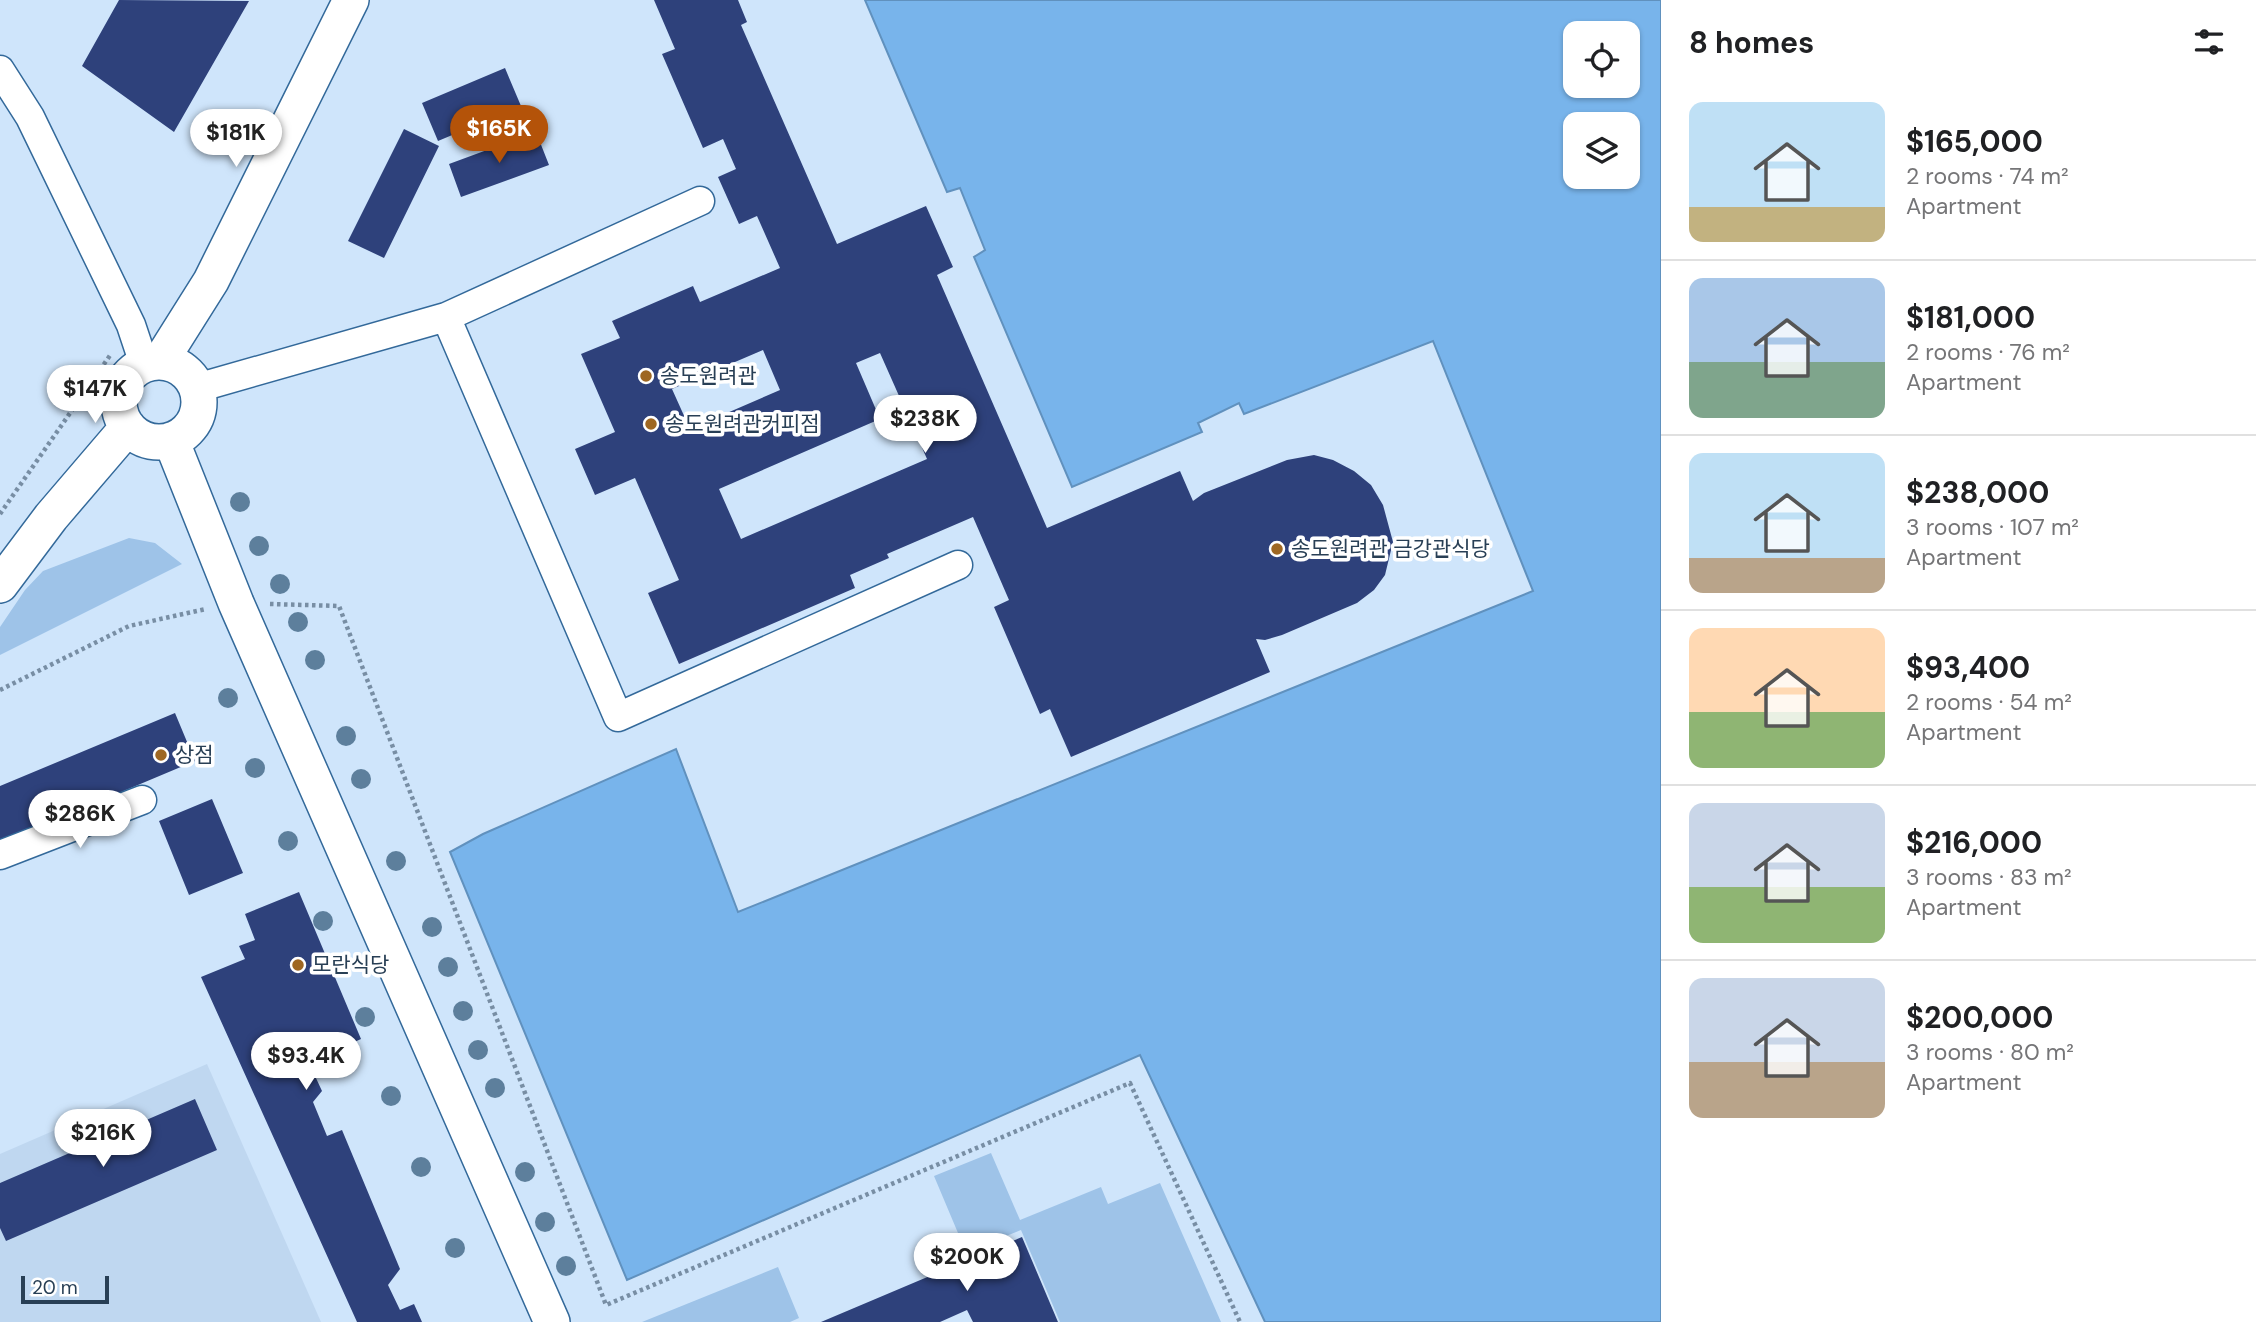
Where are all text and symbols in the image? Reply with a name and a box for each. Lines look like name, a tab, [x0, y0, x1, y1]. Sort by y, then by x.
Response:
map controls	[1563, 21, 1640, 189]
button: locate	[1563, 21, 1640, 98]
text: 8 homes	[1689, 23, 1814, 62]
icon: filters	[2190, 23, 2228, 61]
pin: $165K	[450, 106, 548, 165]
pin: $181K	[187, 110, 285, 169]
button: layers	[1563, 112, 1640, 189]
text: $165K	[466, 113, 532, 143]
text: $181K	[206, 117, 266, 147]
text: $165,000	[1906, 122, 2043, 161]
icon: home	[1745, 130, 1829, 214]
text: 2 rooms · 74 m²	[1906, 161, 2069, 191]
text: Apartment	[1906, 191, 2021, 221]
text: $181,000	[1906, 298, 2035, 337]
icon: home	[1745, 306, 1829, 390]
text: 2 rooms · 76 m²	[1906, 337, 2070, 367]
place label: 송도원려관	[660, 362, 757, 390]
pin: $147K	[46, 366, 144, 425]
text: Apartment	[1906, 367, 2021, 397]
marker: 송도원려관	[638, 368, 654, 384]
text: $147K	[63, 373, 127, 403]
pin: $238K	[876, 396, 974, 455]
text: $238K	[890, 403, 960, 433]
place label: 송도원려관커피점	[665, 410, 820, 438]
marker: 송도원려관커피점	[643, 416, 659, 432]
text: $238,000	[1906, 473, 2049, 512]
icon: home	[1745, 481, 1829, 565]
text: 3 rooms · 107 m²	[1906, 512, 2079, 542]
place label: 송도원려관 금강관식당	[1291, 535, 1490, 563]
marker: 송도원려관 금강관식당	[1269, 541, 1285, 557]
text: Apartment	[1906, 542, 2021, 572]
text: $93,400	[1906, 648, 2030, 687]
icon: home	[1745, 656, 1829, 740]
text: 2 rooms · 54 m²	[1906, 687, 2072, 717]
text: Apartment	[1906, 717, 2021, 747]
place label: 상점	[175, 741, 214, 769]
marker: 상점	[153, 747, 169, 763]
pin: $286K	[31, 790, 129, 850]
text: $286K	[44, 798, 116, 828]
text: $216,000	[1906, 823, 2042, 862]
icon: home	[1745, 831, 1829, 915]
text: 3 rooms · 83 m²	[1906, 862, 2072, 892]
text: Apartment	[1906, 892, 2021, 922]
place label: 모란식당	[312, 951, 389, 979]
marker: 모란식당	[290, 957, 306, 973]
text: $200,000	[1906, 998, 2053, 1037]
icon: home	[1745, 1006, 1829, 1090]
pin: $93.4K	[249, 1032, 363, 1092]
text: 3 rooms · 80 m²	[1906, 1037, 2074, 1067]
text: $93.4K	[267, 1040, 345, 1070]
text: Apartment	[1906, 1067, 2021, 1097]
pin: $216K	[54, 1110, 152, 1169]
text: $216K	[70, 1117, 136, 1147]
pin: $200K	[918, 1234, 1016, 1293]
text: $200K	[930, 1241, 1004, 1271]
scale bar	[21, 1273, 108, 1305]
text: 20 m	[32, 1275, 78, 1300]

